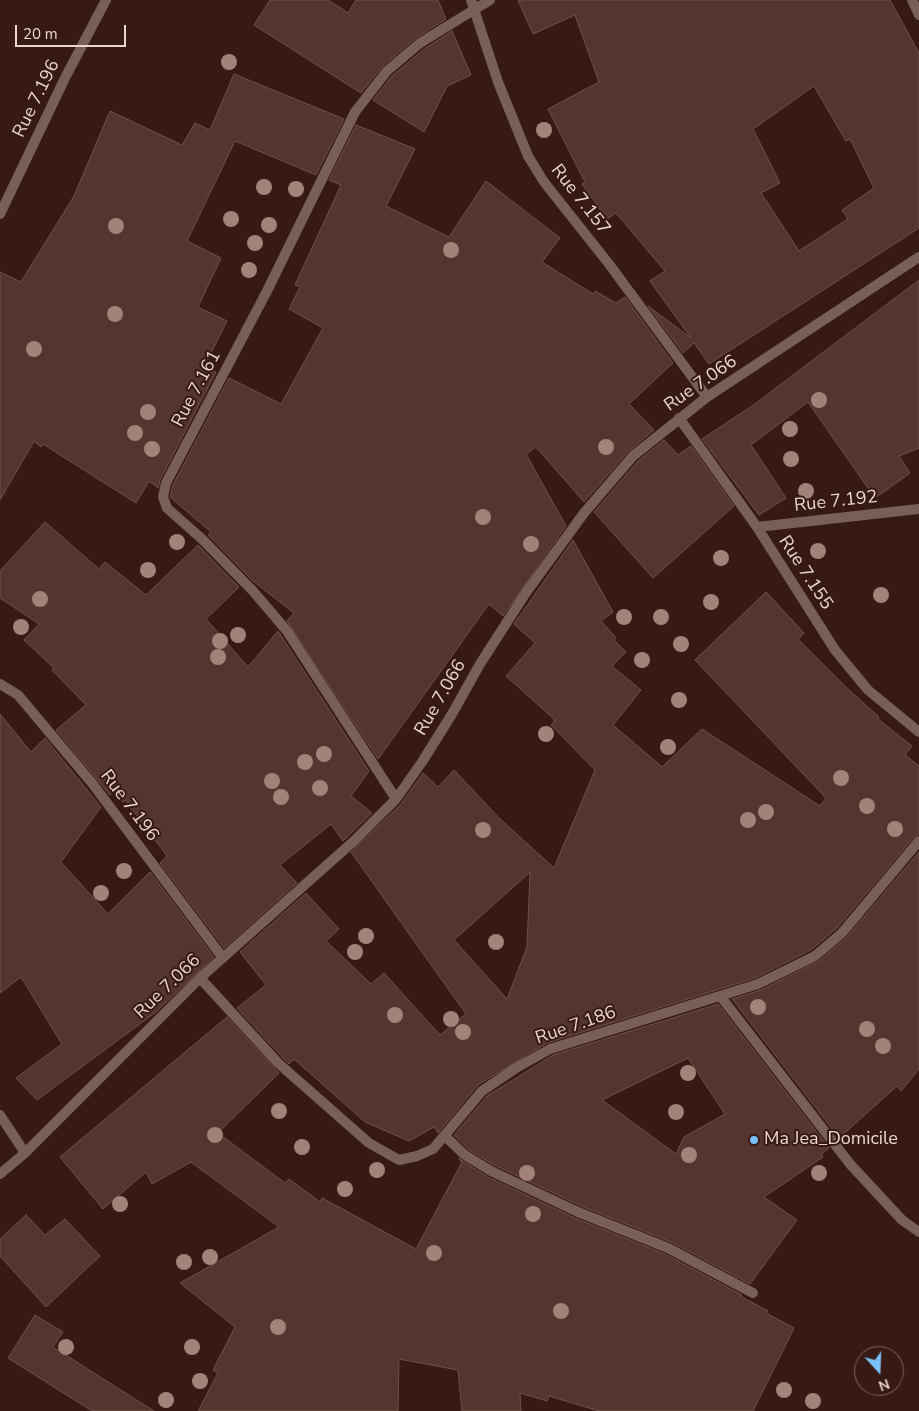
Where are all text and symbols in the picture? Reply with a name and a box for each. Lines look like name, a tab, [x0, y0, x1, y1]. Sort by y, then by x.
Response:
scale bar	[18, 15, 129, 47]
text: 20 m	[23, 24, 58, 44]
street label: Rue 7.196	[9, 57, 65, 141]
street label: Rue 7.157	[546, 160, 614, 240]
street label: Rue 7.161	[168, 347, 226, 431]
street label: Rue 7.066	[661, 351, 741, 417]
street label: Rue 7.192	[793, 487, 879, 517]
street label: Rue 7.155	[773, 532, 837, 614]
street label: Rue 7.066	[411, 656, 471, 740]
street label: Rue 7.196	[95, 766, 163, 846]
street label: Rue 7.066	[130, 950, 206, 1024]
street label: Rue 7.186	[533, 1002, 619, 1050]
place label: Ma Jea_Domicile	[764, 1129, 898, 1151]
marker: Ma Jea_Domicile	[748, 1134, 760, 1146]
north arrow	[854, 1346, 904, 1396]
text: N	[876, 1374, 892, 1395]

